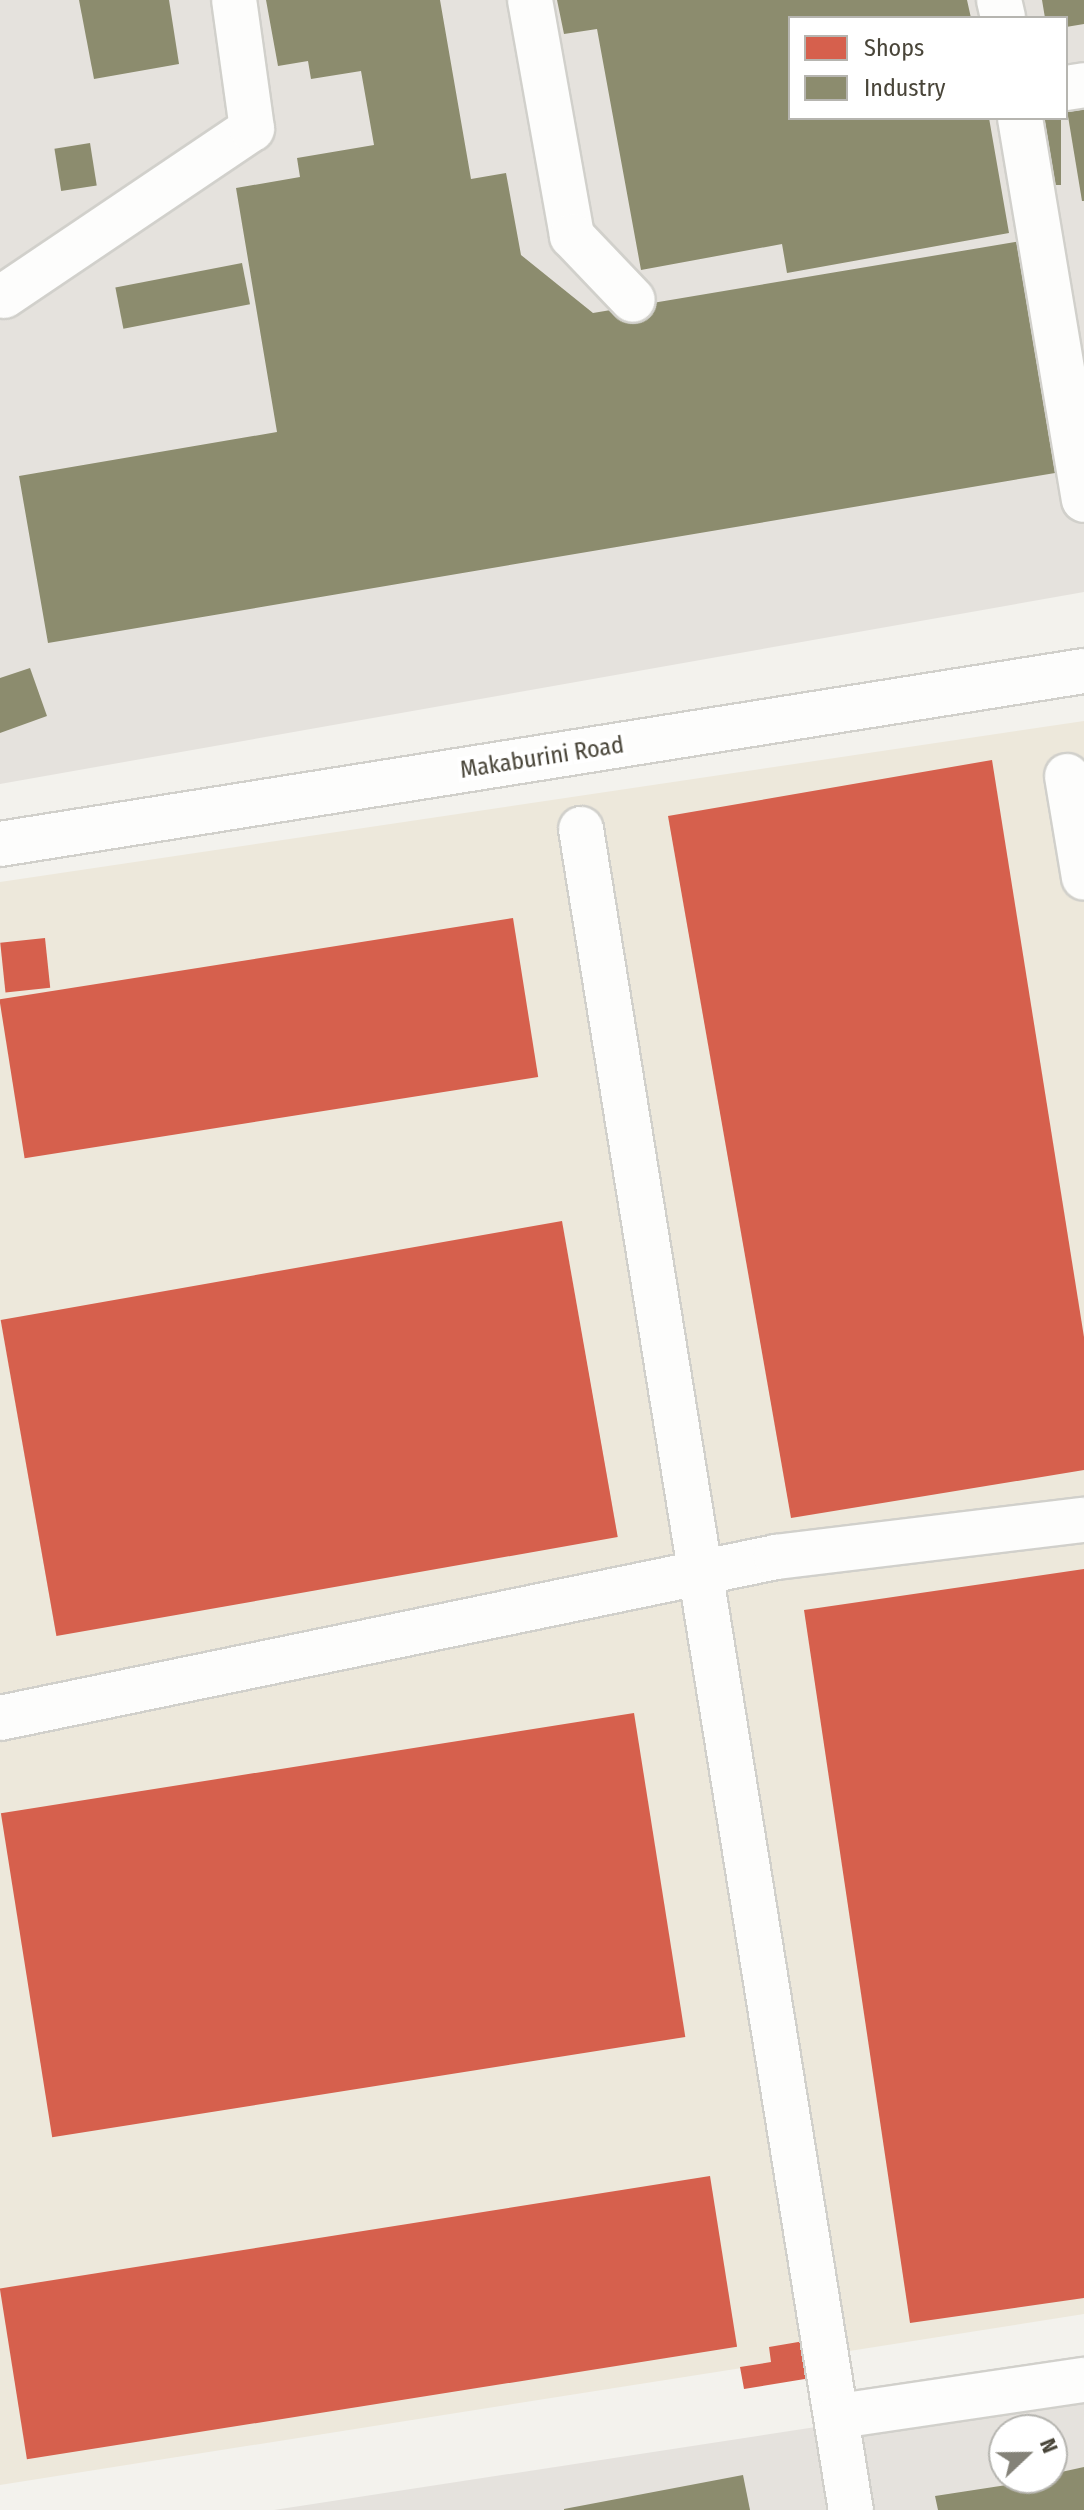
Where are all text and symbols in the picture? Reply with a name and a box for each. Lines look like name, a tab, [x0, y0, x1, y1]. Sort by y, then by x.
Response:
legend	[788, 16, 1068, 120]
text: Shops	[864, 34, 924, 62]
text: Industry	[864, 74, 946, 102]
street label: Makaburini Road	[458, 731, 626, 785]
north arrow	[988, 2414, 1068, 2494]
text: N	[1034, 2434, 1064, 2457]

